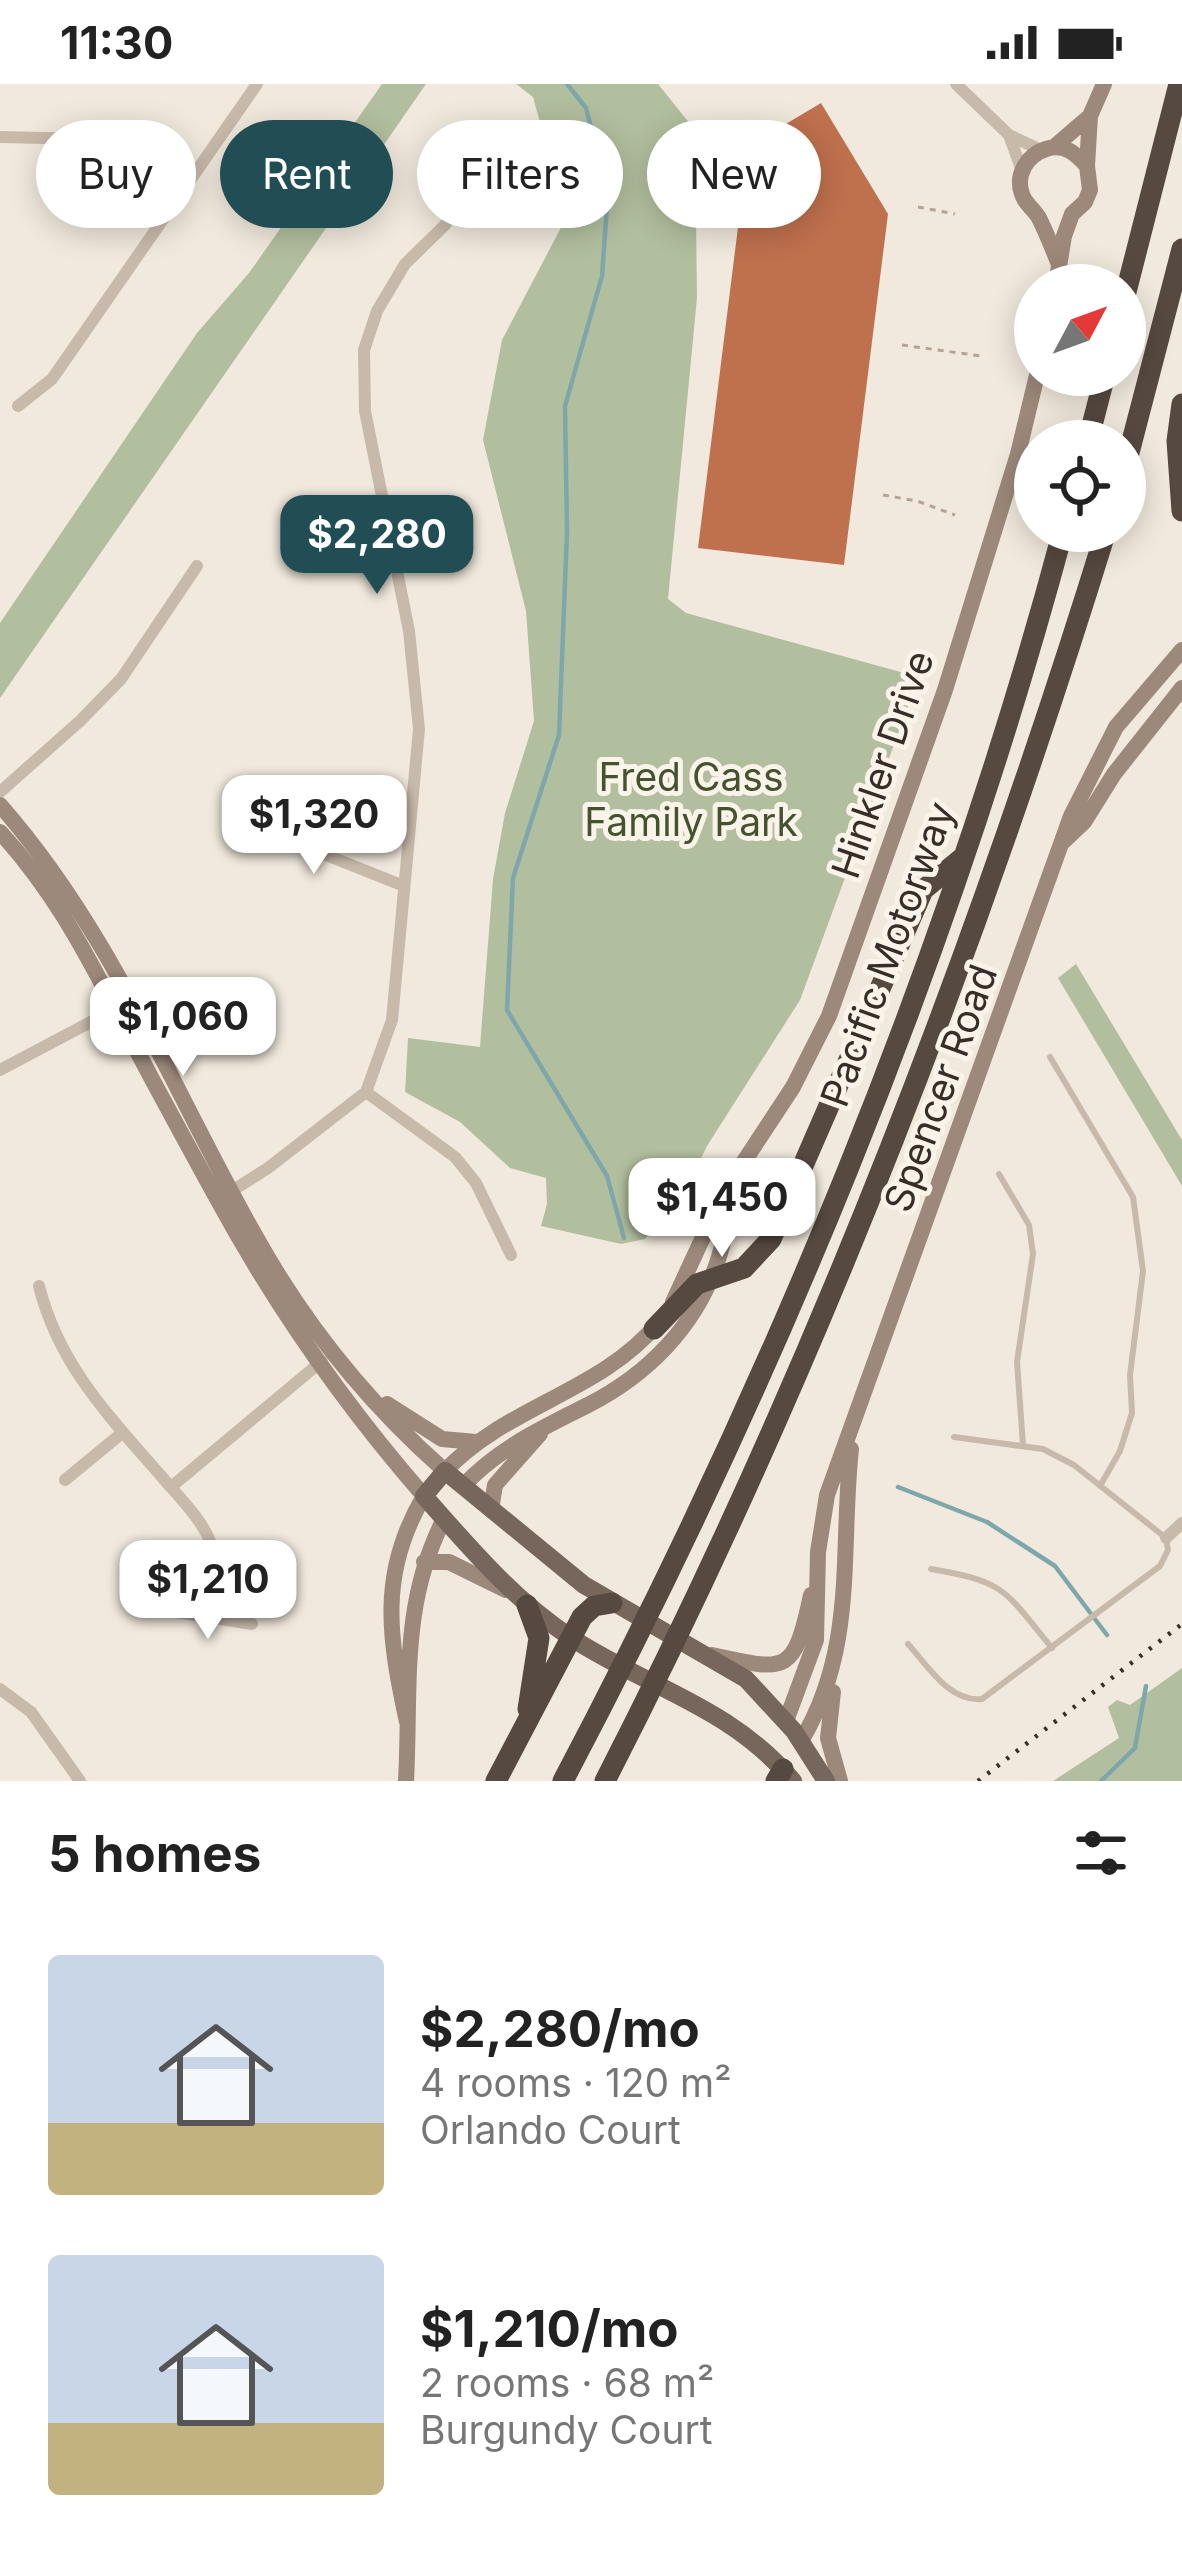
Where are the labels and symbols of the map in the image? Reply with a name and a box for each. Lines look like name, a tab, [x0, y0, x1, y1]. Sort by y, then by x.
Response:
north arrow	[1014, 264, 1146, 396]
pin: $2,280	[279, 495, 475, 597]
street label: Hinkler Drive	[821, 644, 943, 884]
park label: Fred Cass Family Park	[584, 753, 798, 845]
pin: $1,320	[216, 775, 412, 877]
street label: Pacific Motorway	[810, 796, 964, 1112]
street label: Spencer Road	[874, 958, 1006, 1218]
pin: $1,060	[85, 977, 281, 1079]
pin: $1,450	[624, 1158, 820, 1260]
pin: $1,210	[110, 1540, 306, 1642]

